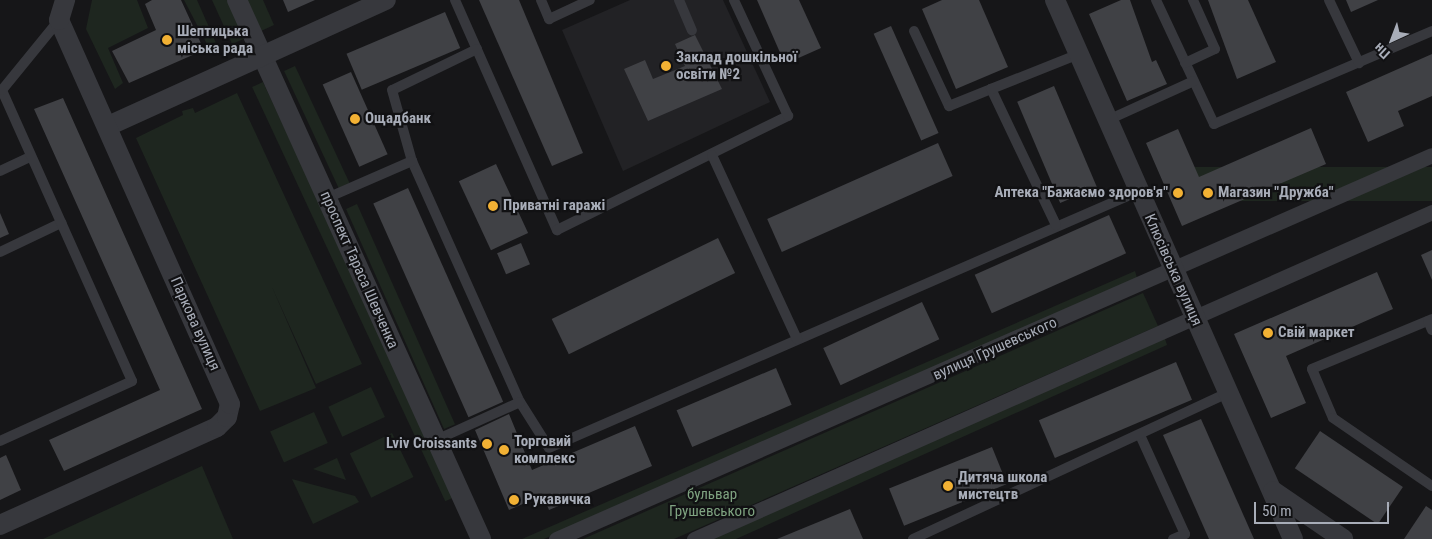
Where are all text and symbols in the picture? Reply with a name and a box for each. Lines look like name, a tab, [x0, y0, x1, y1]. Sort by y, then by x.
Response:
north arrow	[1367, 15, 1417, 65]
place label: Шептицька міська рада	[177, 22, 253, 57]
marker: Шептицька міська рада	[161, 34, 173, 46]
text: Пн	[1371, 40, 1393, 62]
place label: Заклад дошкільної освіти №2	[676, 48, 797, 83]
marker: Заклад дошкільної освіти №2	[660, 60, 672, 72]
place label: Ощадбанк	[365, 110, 431, 128]
marker: Ощадбанк	[349, 113, 361, 125]
place label: Аптека "Бажаємо здоров'я"	[995, 184, 1168, 202]
place label: Магазин "Дружба"	[1218, 184, 1334, 202]
marker: Аптека "Бажаємо здоров'я"	[1172, 187, 1184, 199]
marker: Магазин "Дружба"	[1202, 187, 1214, 199]
street label: проспект Тараса Шевченка	[316, 188, 402, 352]
place label: Приватні гаражі	[503, 197, 605, 215]
marker: Приватні гаражі	[487, 200, 499, 212]
street label: Клюсівська вулиця	[1140, 211, 1206, 329]
street label: Паркова вулиця	[166, 274, 224, 374]
street label: вулиця Грушевського	[930, 314, 1060, 384]
place label: Свiй маркет	[1278, 324, 1355, 342]
marker: Свiй маркет	[1262, 327, 1274, 339]
place label: Торговий комплекс	[514, 432, 575, 467]
place label: Lviv Croissants	[386, 435, 477, 453]
marker: Lviv Croissants	[481, 438, 493, 450]
marker: Торговий комплекс	[498, 444, 510, 456]
place label: Дитяча школа мистецтв	[958, 468, 1047, 503]
marker: Дитяча школа мистецтв	[942, 480, 954, 492]
park label: бульвар Грушевського	[669, 485, 755, 520]
place label: Рукавичка	[524, 491, 591, 509]
scale bar	[1257, 492, 1392, 524]
marker: Рукавичка	[508, 494, 520, 506]
text: 50 m	[1262, 502, 1292, 520]

